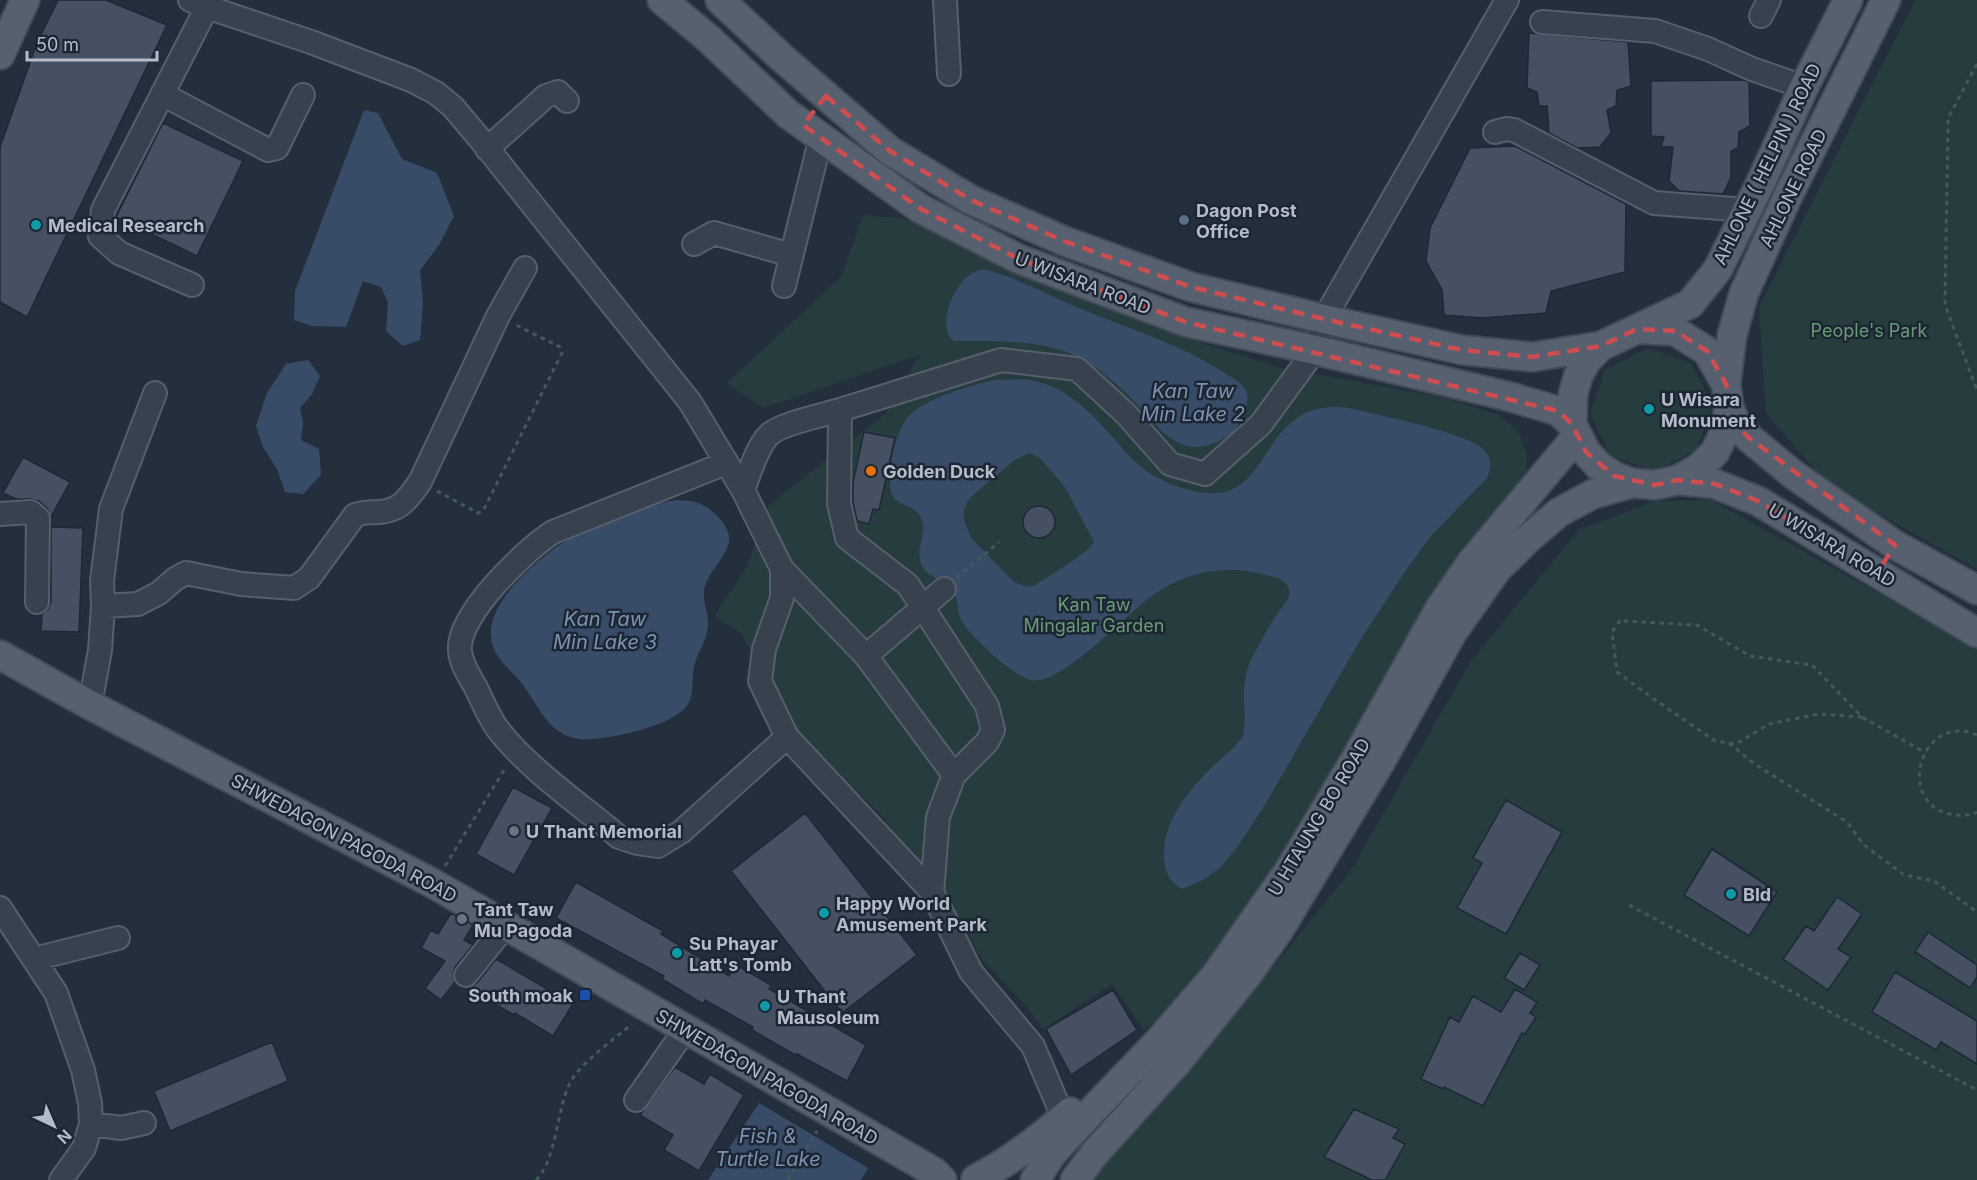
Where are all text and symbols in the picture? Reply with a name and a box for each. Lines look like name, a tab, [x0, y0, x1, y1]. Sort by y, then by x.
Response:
scale bar	[27, 24, 158, 62]
text: 50 m	[36, 34, 79, 55]
street label: AHLONE ( HELPIN ) ROAD	[1709, 60, 1825, 268]
street label: AHLONE ROAD	[1755, 126, 1831, 250]
place label: Dagon Post Office	[1196, 200, 1297, 242]
marker: Dagon Post Office	[1177, 213, 1191, 227]
place label: Medical Research	[48, 215, 205, 236]
marker: Medical Research	[29, 218, 43, 232]
street label: U WISARA ROAD	[1012, 247, 1154, 319]
park label: People's Park	[1811, 320, 1928, 341]
water label: Kan Taw Min Lake 2	[1141, 379, 1245, 426]
place label: U Wisara Monument	[1661, 389, 1757, 431]
marker: U Wisara Monument	[1642, 402, 1656, 416]
place label: Golden Duck	[883, 461, 996, 482]
marker: Golden Duck	[864, 464, 878, 478]
street label: U WISARA ROAD	[1765, 499, 1899, 591]
park label: Kan Taw Mingalar Garden	[1024, 594, 1164, 636]
water label: Kan Taw Min Lake 3	[553, 607, 657, 654]
street label: U HTAUNG BO ROAD	[1264, 734, 1374, 900]
street label: SHWEDAGON PAGODA ROAD	[228, 769, 460, 907]
place label: U Thant Memorial	[526, 821, 682, 842]
marker: U Thant Memorial	[507, 824, 521, 838]
place label: Bld	[1743, 884, 1771, 905]
marker: Bld	[1724, 887, 1738, 901]
place label: Happy World Amusement Park	[836, 893, 988, 935]
place label: Tant Taw Mu Pagoda	[474, 899, 572, 941]
marker: Happy World Amusement Park	[817, 906, 831, 920]
marker: Tant Taw Mu Pagoda	[455, 912, 469, 926]
place label: Su Phayar Latt's Tomb	[689, 933, 792, 975]
marker: Su Phayar Latt's Tomb	[670, 946, 684, 960]
place label: South moak	[468, 985, 574, 1006]
place label: U Thant Mausoleum	[777, 986, 880, 1028]
marker: South moak	[578, 988, 592, 1002]
marker: U Thant Mausoleum	[758, 999, 772, 1013]
street label: SHWEDAGON PAGODA ROAD	[652, 1005, 882, 1149]
north arrow	[24, 1096, 84, 1156]
water label: Fish & Turtle Lake	[715, 1124, 821, 1171]
text: N	[53, 1125, 76, 1148]

